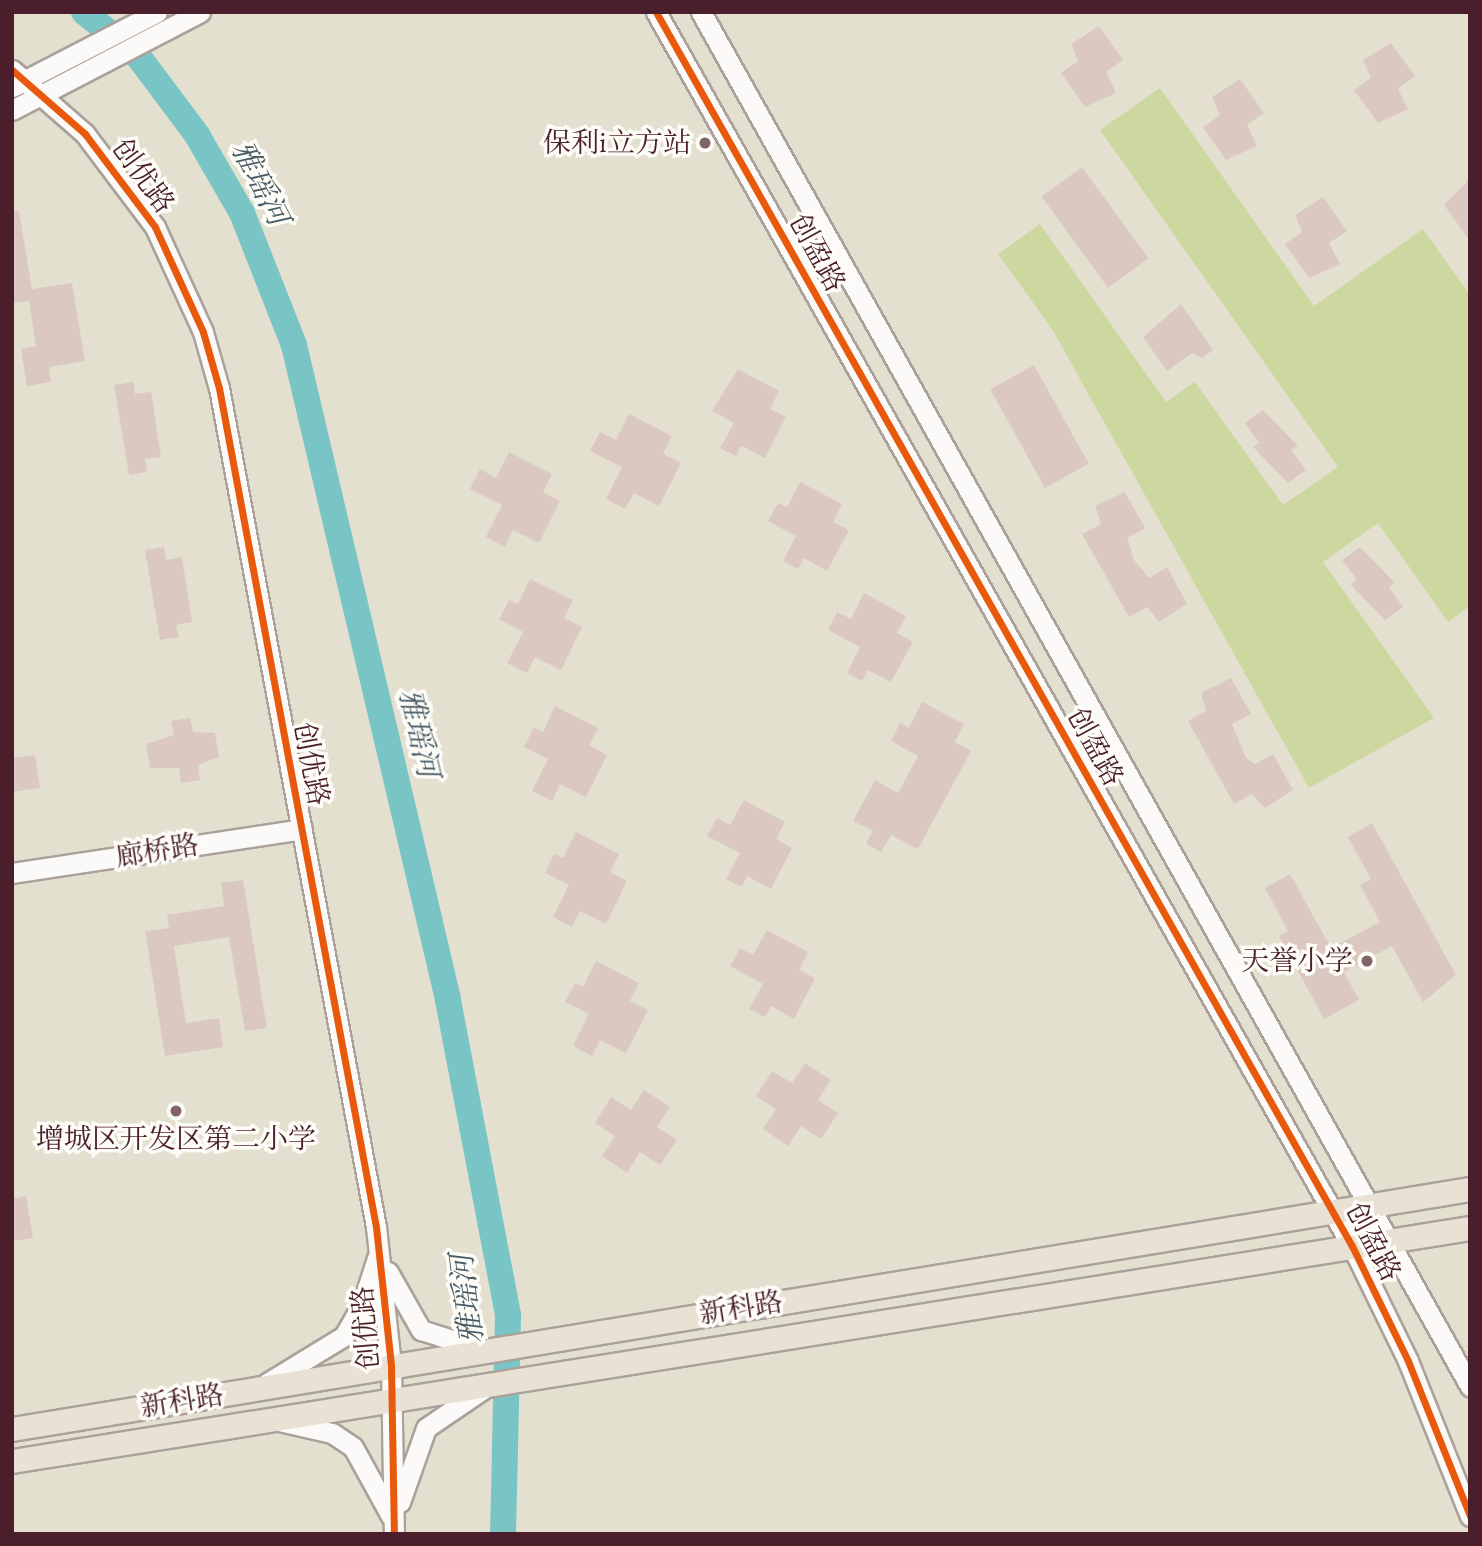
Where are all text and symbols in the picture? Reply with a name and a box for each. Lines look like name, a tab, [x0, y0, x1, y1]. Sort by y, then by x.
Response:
place label: 保利i立方站	[543, 126, 691, 160]
street label: 创优路	[105, 132, 181, 220]
water label: 雅瑶河	[224, 135, 296, 231]
marker: 保利i立方站	[697, 135, 713, 151]
street label: 创盈路	[782, 208, 852, 298]
water label: 雅瑶河	[391, 685, 447, 781]
street label: 创盈路	[1060, 702, 1130, 792]
street label: 创优路	[286, 720, 336, 808]
street label: 廊桥路	[113, 828, 201, 874]
place label: 天誉小学	[1241, 944, 1353, 978]
marker: 天誉小学	[1359, 953, 1375, 969]
marker: 增城区开发区第二小学	[168, 1103, 184, 1119]
place label: 增城区开发区第二小学	[36, 1122, 316, 1156]
street label: 创盈路	[1338, 1197, 1408, 1287]
water label: 雅瑶河	[444, 1252, 490, 1346]
street label: 创优路	[346, 1285, 386, 1371]
street label: 新科路	[697, 1285, 785, 1331]
street label: 新科路	[138, 1378, 226, 1424]

